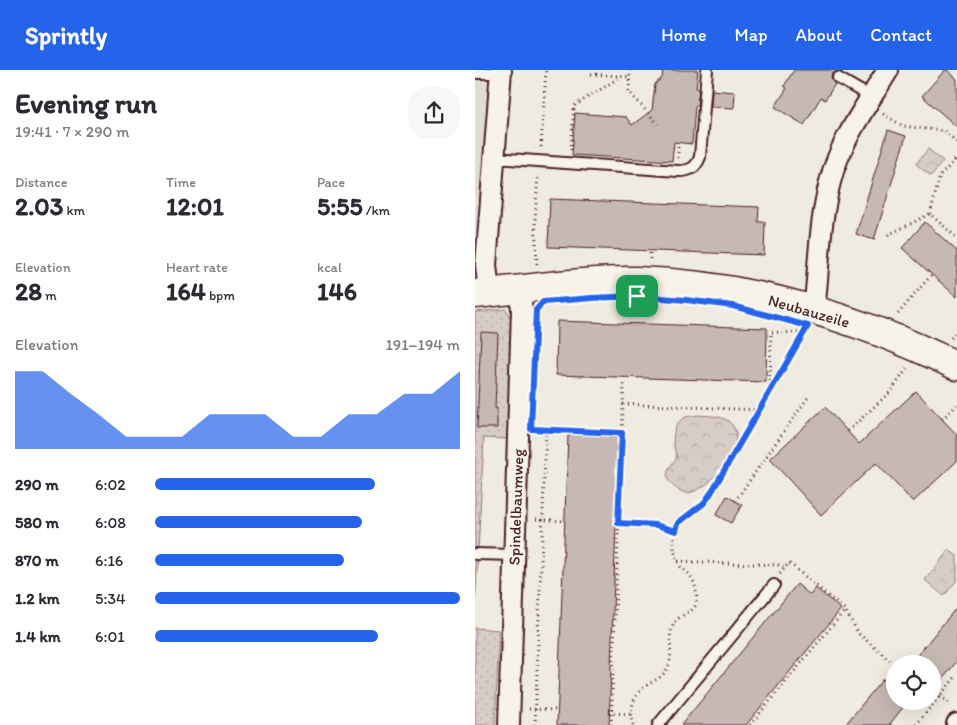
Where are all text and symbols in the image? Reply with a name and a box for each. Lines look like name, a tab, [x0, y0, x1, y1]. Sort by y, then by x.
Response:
text: Sprintly	[25, 21, 107, 50]
text: Home	[661, 24, 707, 46]
text: Map	[735, 24, 768, 46]
text: About	[796, 24, 842, 46]
text: Contact	[870, 24, 932, 46]
text: Evening run	[15, 86, 157, 120]
button: share	[408, 87, 460, 139]
text: 19:41 · 7 × 290 m	[15, 122, 129, 141]
text: Distance	[15, 174, 67, 191]
text: Time	[166, 174, 196, 191]
text: Pace	[317, 174, 345, 191]
text: 2.03	[15, 191, 63, 221]
text: 12:01	[166, 191, 224, 221]
text: 5:55	[317, 191, 363, 221]
text: km	[63, 202, 85, 219]
text: /km	[363, 202, 390, 219]
text: Elevation	[15, 259, 71, 276]
text: Heart rate	[166, 259, 228, 276]
text: kcal	[317, 259, 342, 276]
pin	[616, 275, 658, 317]
text: 28	[15, 276, 42, 306]
text: 164	[166, 276, 206, 306]
text: 146	[317, 276, 357, 306]
icon: arrive	[623, 282, 651, 310]
text: m	[42, 287, 57, 304]
text: bpm	[206, 287, 235, 304]
street label: Neubauzeile	[766, 290, 852, 332]
text: Elevation	[15, 335, 79, 354]
text: 191–194 m	[385, 335, 460, 354]
street label: Spindelbaumweg	[504, 448, 528, 566]
text: 290 m	[15, 475, 59, 494]
text: 6:02	[95, 475, 126, 494]
text: 580 m	[15, 513, 59, 532]
text: 6:08	[95, 513, 126, 532]
text: 870 m	[15, 551, 59, 570]
text: 6:16	[95, 551, 123, 570]
text: 1.2 km	[15, 589, 60, 608]
text: 5:34	[95, 589, 126, 608]
text: 1.4 km	[15, 627, 61, 646]
text: 6:01	[95, 627, 125, 646]
map controls	[886, 655, 941, 710]
button: locate	[886, 655, 941, 710]

